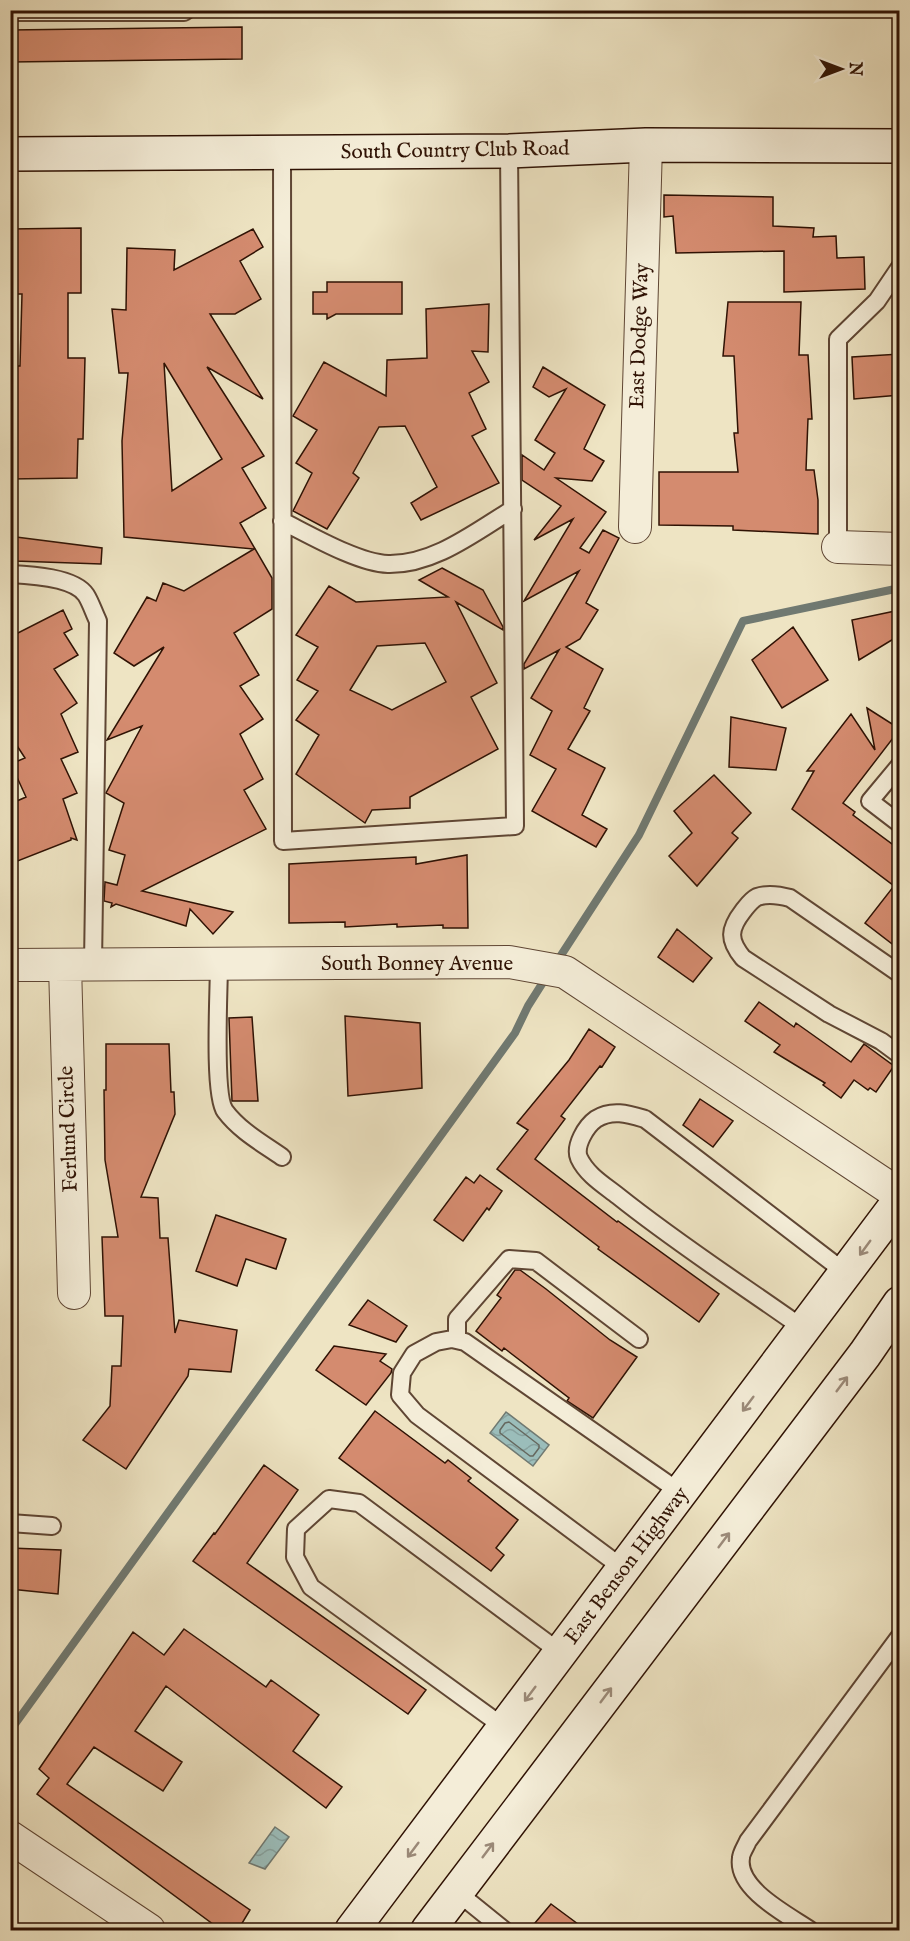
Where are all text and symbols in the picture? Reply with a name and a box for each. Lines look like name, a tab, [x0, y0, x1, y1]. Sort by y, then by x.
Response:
north arrow	[811, 39, 871, 99]
text: N	[844, 61, 864, 76]
street label: South Country Club Road	[340, 135, 570, 166]
street label: East Dodge Way	[624, 262, 656, 409]
street label: South Bonney Avenue	[321, 951, 513, 978]
street label: Ferlund Circle	[53, 1065, 85, 1193]
one-way arrow	[859, 1239, 871, 1255]
one-way arrow	[836, 1377, 848, 1393]
one-way arrow	[742, 1396, 755, 1412]
street label: East Benson Highway	[559, 1481, 696, 1650]
one-way arrow	[718, 1532, 730, 1548]
one-way arrow	[524, 1686, 537, 1702]
one-way arrow	[600, 1687, 613, 1703]
one-way arrow	[407, 1842, 420, 1858]
one-way arrow	[482, 1843, 495, 1859]

